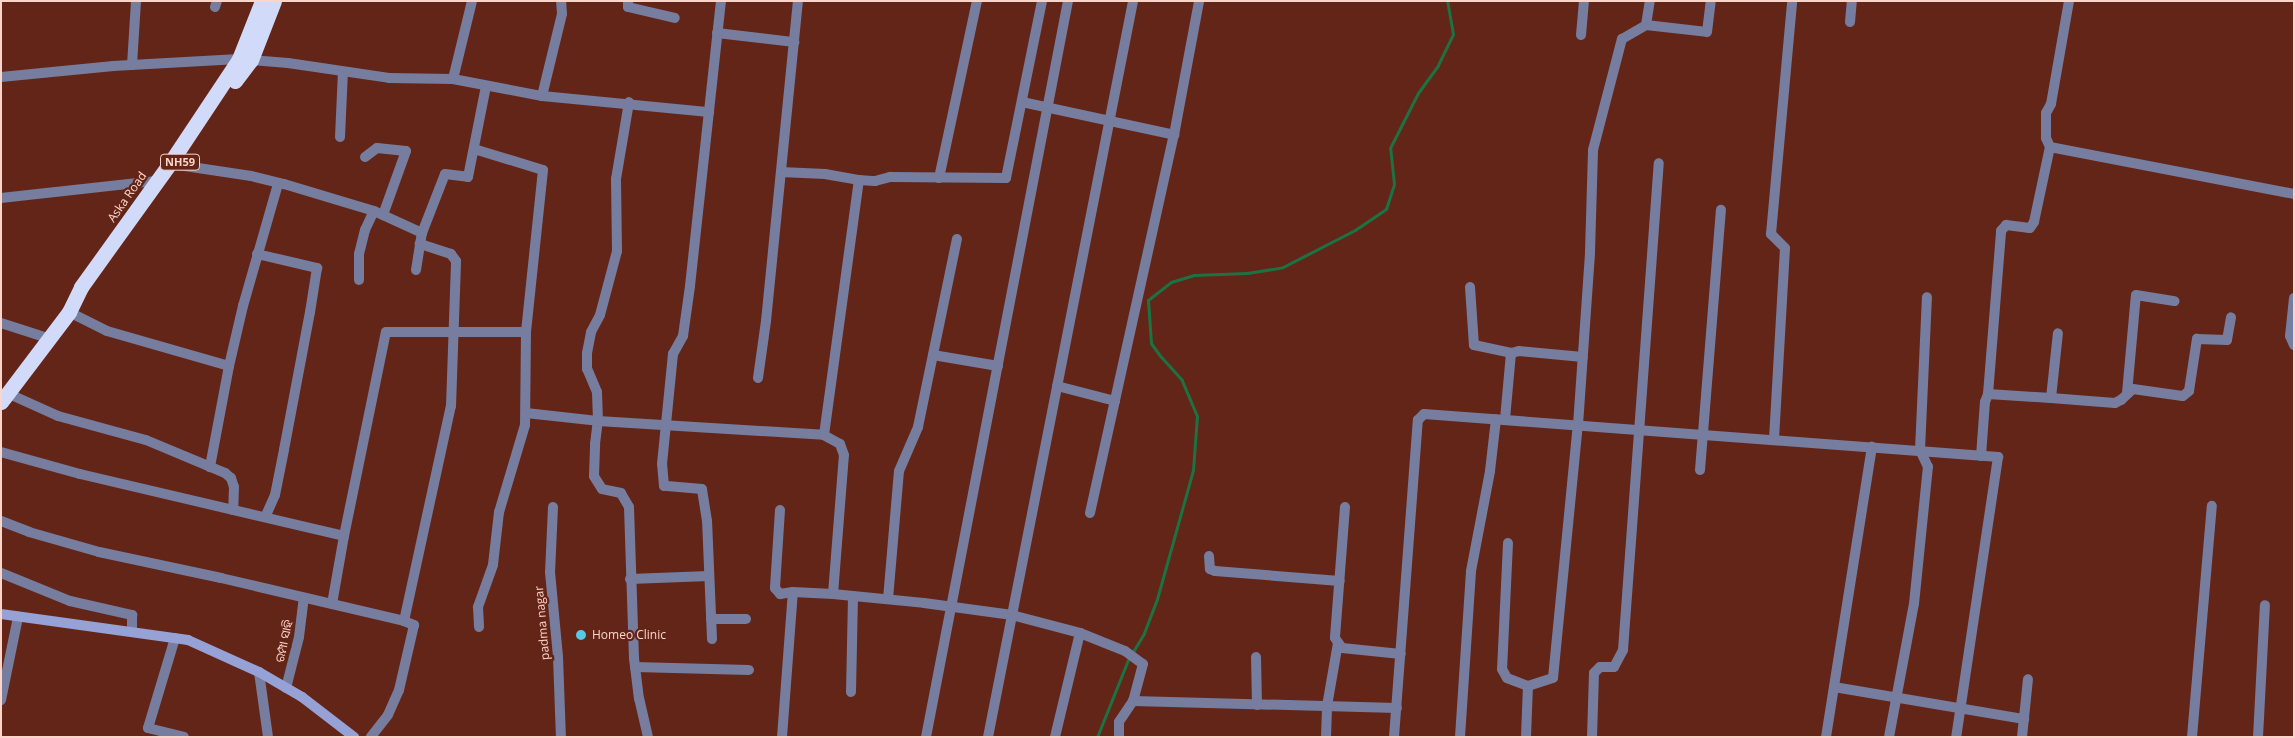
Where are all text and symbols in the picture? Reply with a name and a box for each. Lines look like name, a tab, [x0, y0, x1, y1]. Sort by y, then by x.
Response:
road number: NH59	[160, 154, 200, 170]
street label: Aska Road	[104, 169, 150, 225]
street label: padma nagar	[532, 585, 552, 661]
street label: ରମ୍ପା ସାହି	[272, 618, 296, 664]
marker: Homeo Clinic	[574, 628, 588, 642]
place label: Homeo Clinic	[592, 628, 666, 642]

